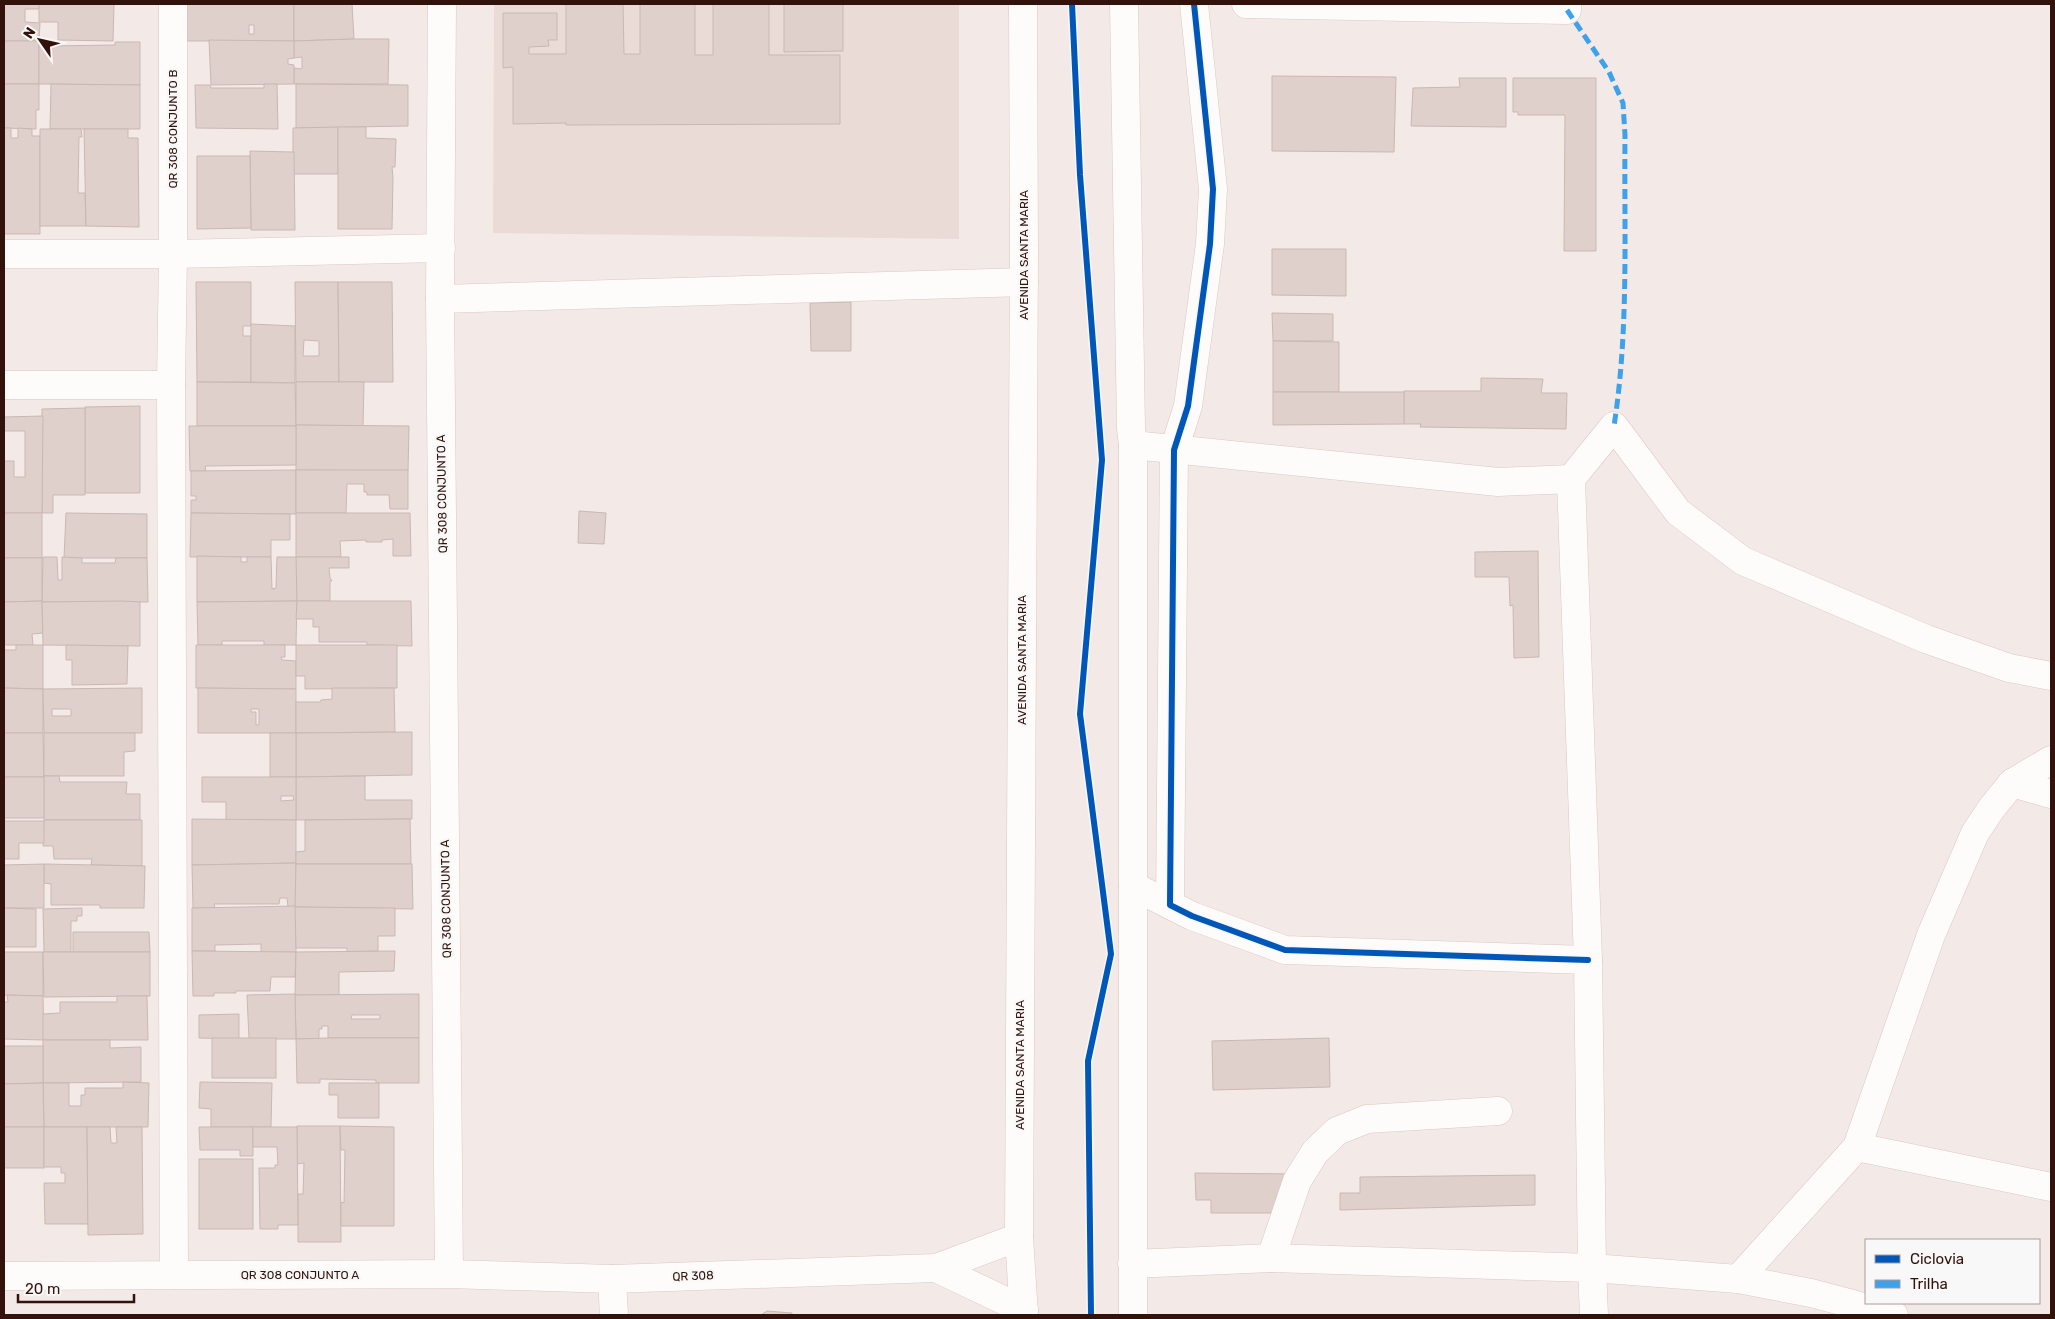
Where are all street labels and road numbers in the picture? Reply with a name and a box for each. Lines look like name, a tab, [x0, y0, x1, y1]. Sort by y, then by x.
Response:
street label: QR 308 CONJUNTO B	[166, 70, 180, 189]
street label: AVENIDA SANTA MARIA	[1017, 190, 1031, 320]
street label: QR 308 CONJUNTO A	[434, 435, 450, 553]
street label: AVENIDA SANTA MARIA	[1015, 595, 1029, 725]
street label: QR 308 CONJUNTO A	[438, 840, 454, 958]
street label: AVENIDA SANTA MARIA	[1013, 1000, 1027, 1130]
street label: QR 308 CONJUNTO A	[241, 1268, 359, 1282]
street label: QR 308	[672, 1268, 714, 1284]

